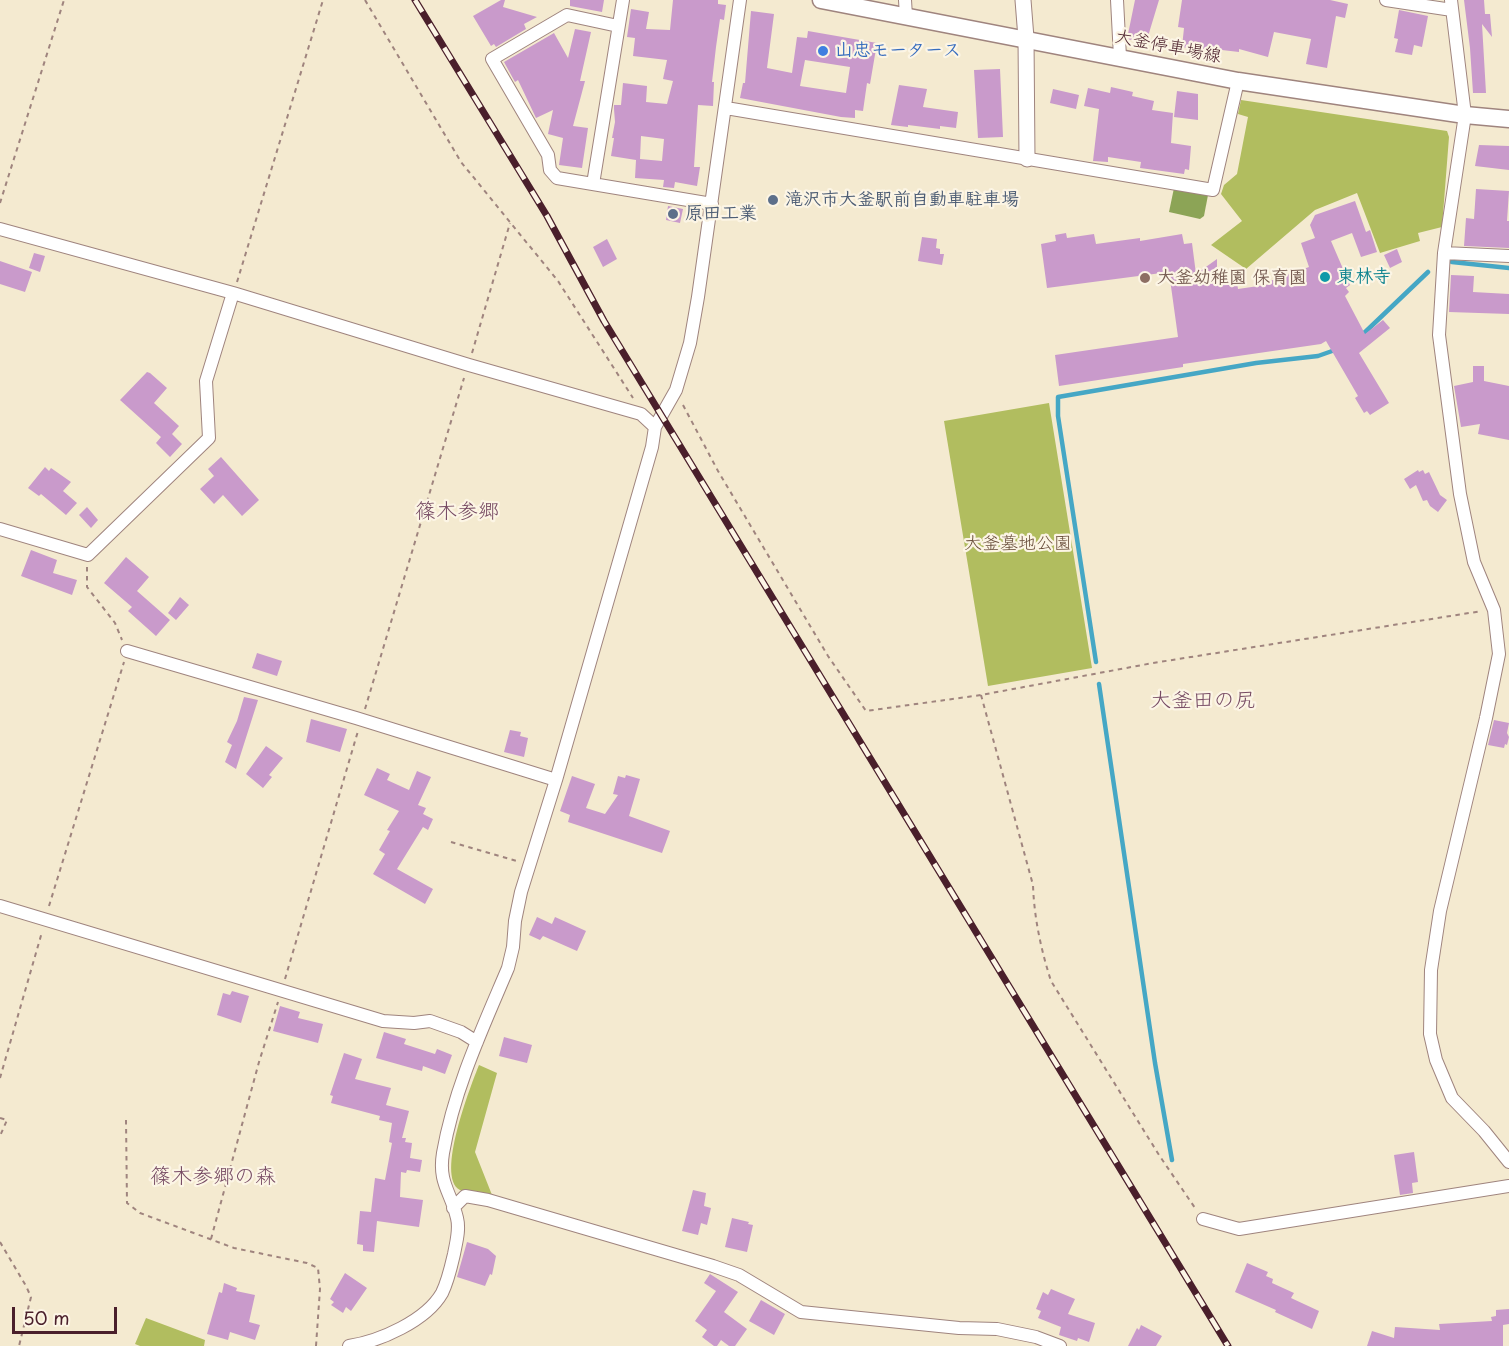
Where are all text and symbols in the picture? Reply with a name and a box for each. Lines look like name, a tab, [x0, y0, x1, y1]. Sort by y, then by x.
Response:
street label: 大釜停車場線	[1113, 26, 1223, 68]
place label: 山忠モータース	[835, 40, 961, 62]
marker: 山忠モータース	[816, 44, 830, 58]
place label: 滝沢市大釜駅前自動車駐車場	[785, 189, 1019, 211]
marker: 滝沢市大釜駅前自動車駐車場	[766, 193, 780, 207]
place label: 原田工業	[685, 203, 757, 225]
marker: 原田工業	[666, 207, 680, 221]
place label: 東林寺	[1337, 266, 1391, 288]
place label: 大釜幼稚園 保育園	[1157, 267, 1307, 289]
marker: 東林寺	[1318, 270, 1332, 284]
marker: 大釜幼稚園 保育園	[1138, 271, 1152, 285]
district label: 篠木参郷	[415, 499, 499, 525]
park label: 大釜墓地公園	[964, 533, 1072, 555]
district label: 大釜田の尻	[1151, 688, 1255, 714]
district label: 篠木参郷の森	[150, 1164, 276, 1190]
scale bar	[15, 1295, 120, 1333]
text: 50 m	[23, 1304, 70, 1331]

